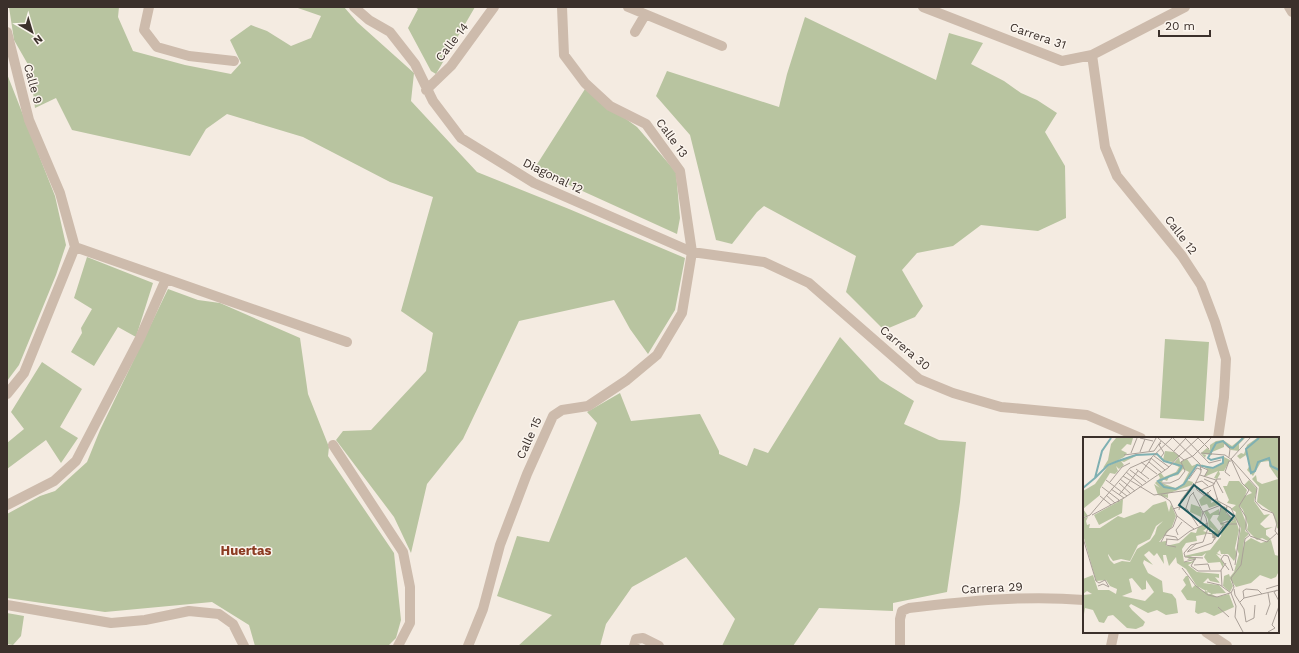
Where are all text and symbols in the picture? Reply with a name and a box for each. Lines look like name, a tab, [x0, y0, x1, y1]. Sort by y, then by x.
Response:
north arrow	[12, 12, 52, 52]
scale bar	[1159, 12, 1210, 38]
text: 20 m	[1165, 19, 1195, 33]
street label: Calle 14	[433, 20, 471, 64]
street label: Carrera 31	[1008, 20, 1068, 52]
text: N	[31, 32, 45, 47]
street label: Calle 9	[21, 62, 45, 106]
street label: Calle 13	[653, 116, 691, 160]
street label: Diagonal 12	[521, 155, 585, 197]
street label: Calle 12	[1162, 213, 1200, 257]
street label: Carrera 30	[877, 323, 933, 373]
street label: Calle 15	[513, 415, 545, 461]
inset map	[1083, 437, 1279, 633]
district label: Huertas	[221, 543, 272, 558]
street label: Carrera 29	[961, 579, 1023, 597]

